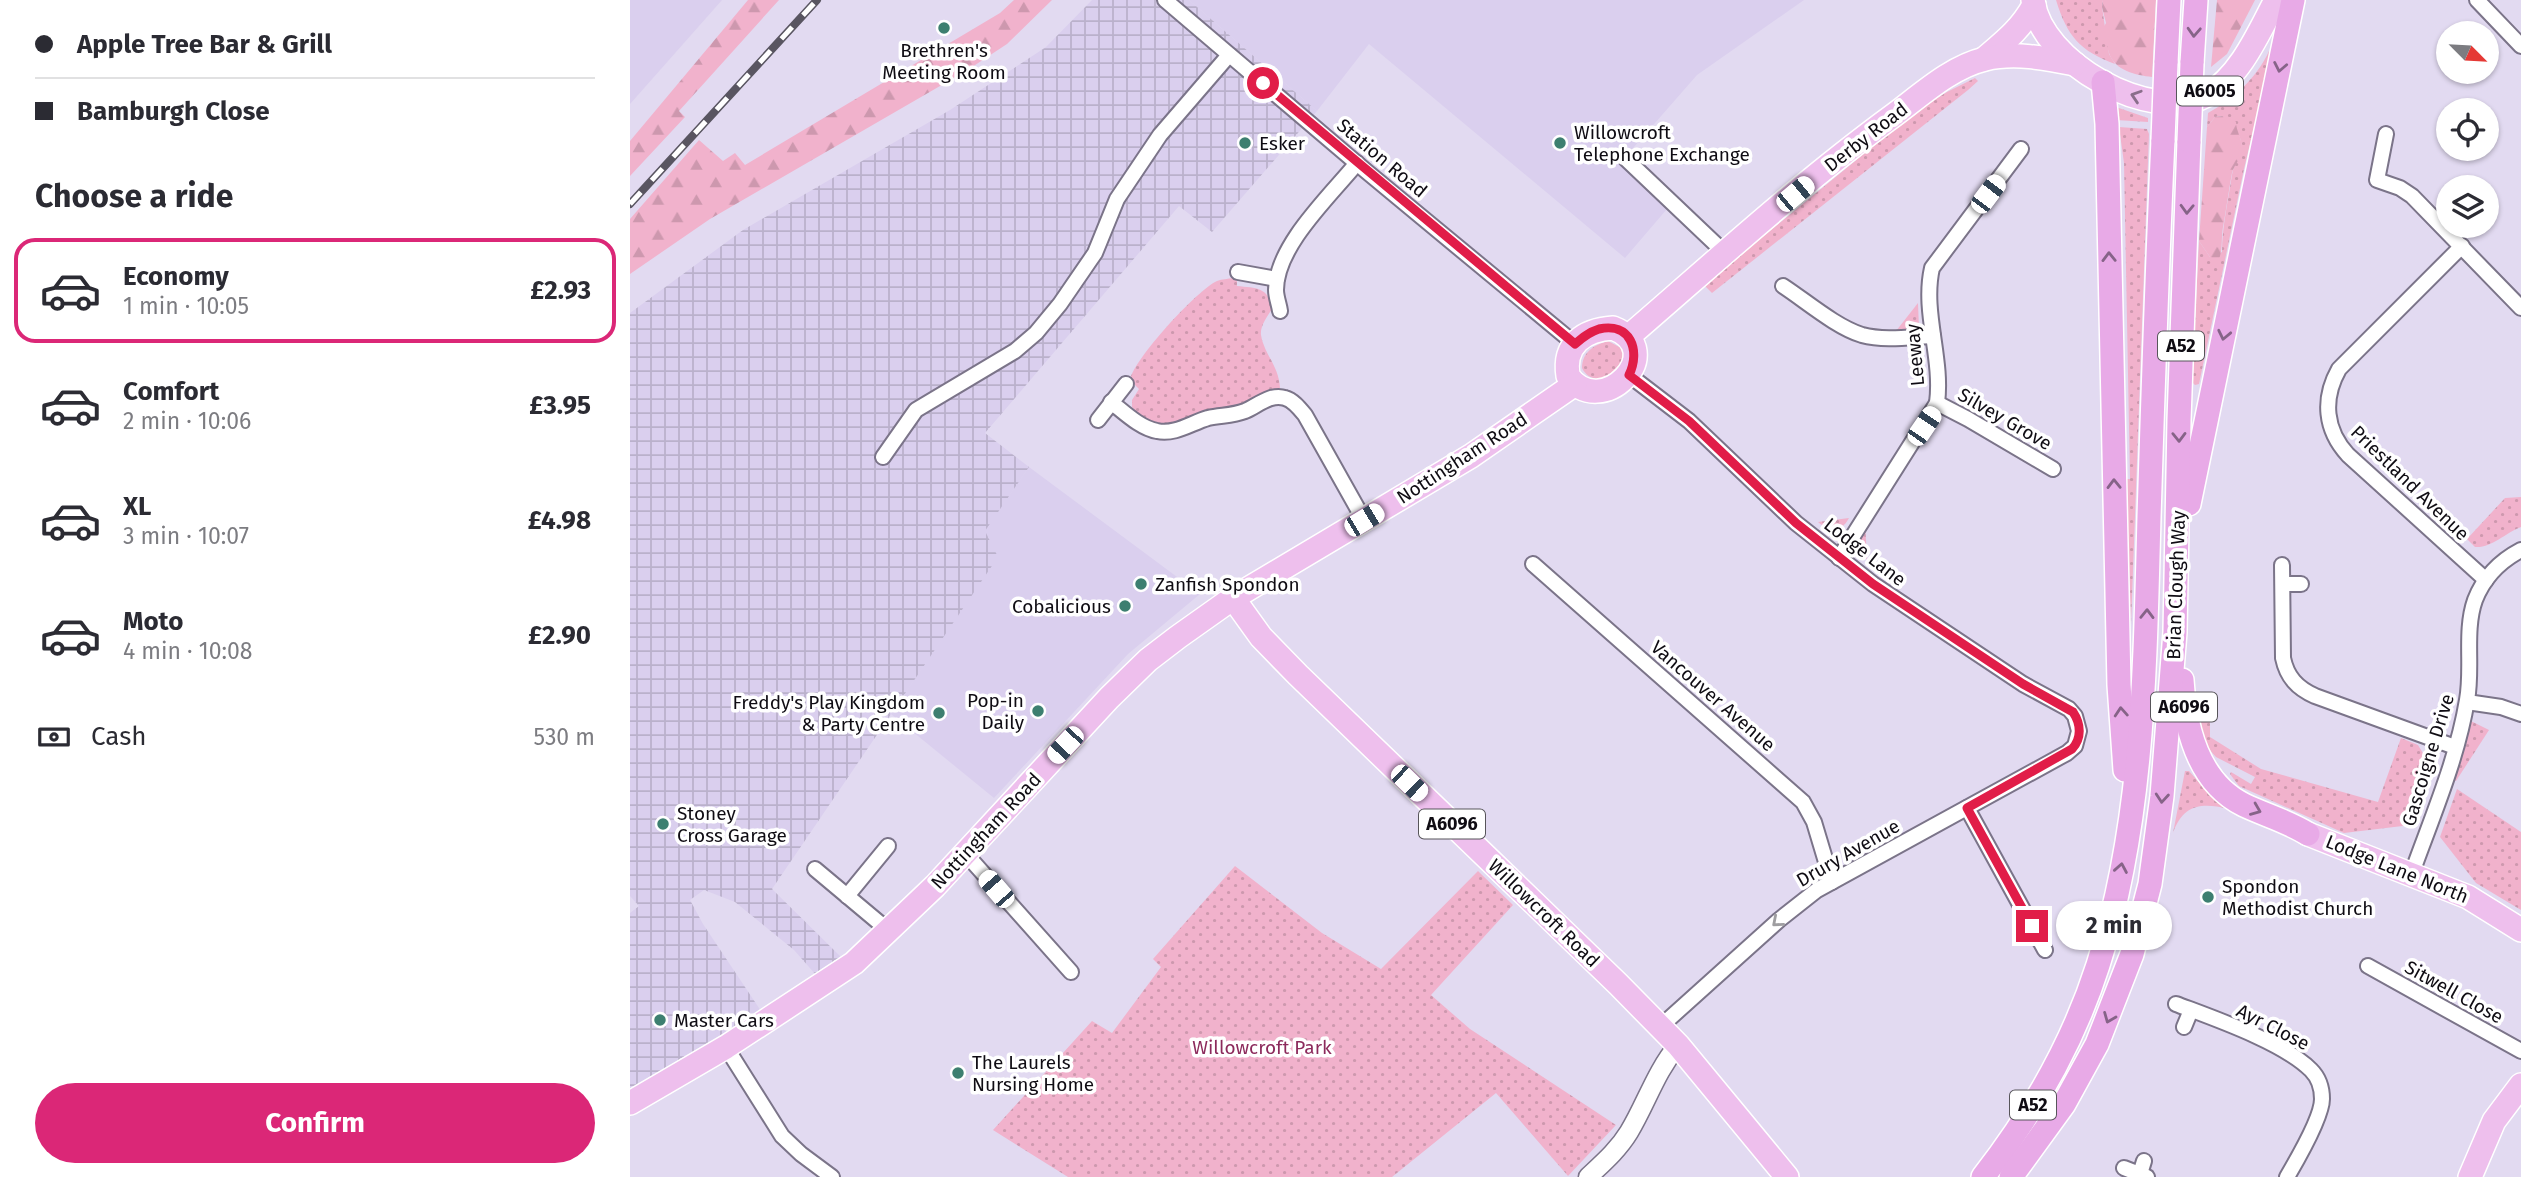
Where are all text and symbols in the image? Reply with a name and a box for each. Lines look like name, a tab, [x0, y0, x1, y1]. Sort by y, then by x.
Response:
marker: Brethren's Meeting Room	[936, 20, 952, 36]
north arrow	[2436, 21, 2499, 84]
map controls	[2436, 21, 2499, 238]
one-way arrow	[2187, 26, 2202, 37]
text: Apple Tree Bar & Grill	[77, 29, 332, 60]
place label: Brethren's Meeting Room	[882, 39, 1006, 84]
one-way arrow	[2273, 61, 2288, 73]
route start	[1247, 67, 1279, 99]
road number: A6005	[2177, 76, 2243, 106]
one-way arrow	[2131, 89, 2143, 104]
text: Bamburgh Close	[77, 96, 270, 127]
street label: Derby Road	[1820, 97, 1912, 177]
button: locate	[2436, 98, 2499, 161]
street label: Station Road	[1332, 114, 1432, 202]
place label: Willowcroft Telephone Exchange	[1574, 121, 1750, 166]
place label: Esker	[1259, 132, 1306, 155]
marker: Esker	[1237, 135, 1253, 151]
marker: Willowcroft Telephone Exchange	[1552, 135, 1568, 151]
car	[1967, 171, 2010, 217]
car	[1773, 172, 1818, 216]
button: layers	[2436, 175, 2499, 238]
text: Choose a ride	[35, 177, 233, 215]
one-way arrow	[2179, 204, 2194, 215]
one-way arrow	[2102, 251, 2117, 262]
icon: car	[39, 259, 102, 322]
text: Economy	[123, 261, 229, 292]
text: £2.93	[530, 275, 591, 306]
text: 1 min · 10:05	[123, 292, 249, 320]
street label: Leeway	[1901, 322, 1929, 387]
one-way arrow	[2217, 329, 2232, 341]
road number: A52	[2158, 332, 2204, 360]
icon: car	[39, 374, 102, 437]
text: Comfort	[123, 376, 219, 407]
street label: Silvey Grove	[1954, 383, 2056, 455]
text: £3.95	[529, 390, 591, 421]
car	[1904, 403, 1945, 449]
text: 2 min · 10:06	[123, 407, 251, 435]
street label: Nottingham Road	[1393, 407, 1531, 509]
street label: Priestland Avenue	[2346, 421, 2474, 545]
one-way arrow	[2171, 432, 2187, 442]
one-way arrow	[2107, 478, 2122, 489]
icon: car	[39, 489, 102, 552]
text: XL	[123, 491, 151, 522]
car	[1341, 500, 1388, 540]
text: £4.98	[528, 505, 591, 536]
street label: Brian Clough Way	[2162, 509, 2190, 660]
street label: Lodge Lane	[1819, 513, 1911, 591]
text: 3 min · 10:07	[123, 522, 249, 550]
place label: Zanfish Spondon	[1155, 573, 1300, 596]
marker: Zanfish Spondon	[1133, 576, 1149, 592]
place label: Cobalicious	[1012, 595, 1111, 618]
marker: Cobalicious	[1117, 598, 1133, 614]
icon: car	[39, 604, 102, 667]
text: Moto	[123, 606, 183, 637]
one-way arrow	[2139, 608, 2154, 619]
text: £2.90	[528, 620, 591, 651]
street label: Vancouver Avenue	[1646, 636, 1780, 756]
text: 4 min · 10:08	[123, 637, 253, 665]
place label: Pop-in Daily	[967, 689, 1025, 734]
place label: Freddy's Play Kingdom & Party Centre	[733, 691, 925, 736]
street label: Gascoigne Drive	[2397, 691, 2459, 829]
road number: A6096	[2151, 692, 2217, 722]
marker: Pop-in Daily	[1030, 703, 1046, 719]
marker: Freddy's Play Kingdom & Party Centre	[931, 705, 947, 721]
one-way arrow	[2114, 706, 2129, 717]
icon: cash	[35, 718, 73, 756]
text: Cash	[91, 721, 147, 752]
car	[1043, 722, 1088, 768]
text: 530 m	[534, 723, 595, 751]
car	[1387, 761, 1432, 805]
street label: Nottingham Road	[926, 768, 1046, 894]
one-way arrow	[2155, 793, 2170, 804]
one-way arrow	[2249, 801, 2261, 815]
place label: Stoney Cross Garage	[677, 802, 787, 847]
road number: A6096	[1419, 810, 1485, 838]
street label: Drury Avenue	[1792, 814, 1904, 892]
marker: Stoney Cross Garage	[655, 816, 671, 832]
street label: Lodge Lane North	[2322, 830, 2472, 908]
street label: Willowcroft Road	[1484, 854, 1604, 972]
one-way arrow	[2113, 862, 2128, 874]
car	[975, 866, 1018, 912]
place label: Spondon Methodist Church	[2222, 875, 2373, 920]
marker: Spondon Methodist Church	[2200, 889, 2216, 905]
callout: 2 min	[2056, 902, 2172, 950]
route end	[2016, 910, 2048, 942]
text: 2 min	[2086, 911, 2142, 939]
one-way arrow	[1772, 914, 1785, 926]
street label: Sitwell Close	[2401, 956, 2507, 1028]
street label: Ayr Close	[2233, 999, 2313, 1055]
place label: Master Cars	[674, 1009, 774, 1032]
one-way arrow	[2103, 1011, 2117, 1023]
marker: Master Cars	[652, 1012, 668, 1028]
park label: Willowcroft Park	[1192, 1036, 1332, 1059]
place label: The Laurels Nursing Home	[972, 1051, 1094, 1096]
marker: The Laurels Nursing Home	[950, 1065, 966, 1081]
button: Confirm	[35, 1083, 595, 1163]
road number: A52	[2010, 1090, 2056, 1120]

